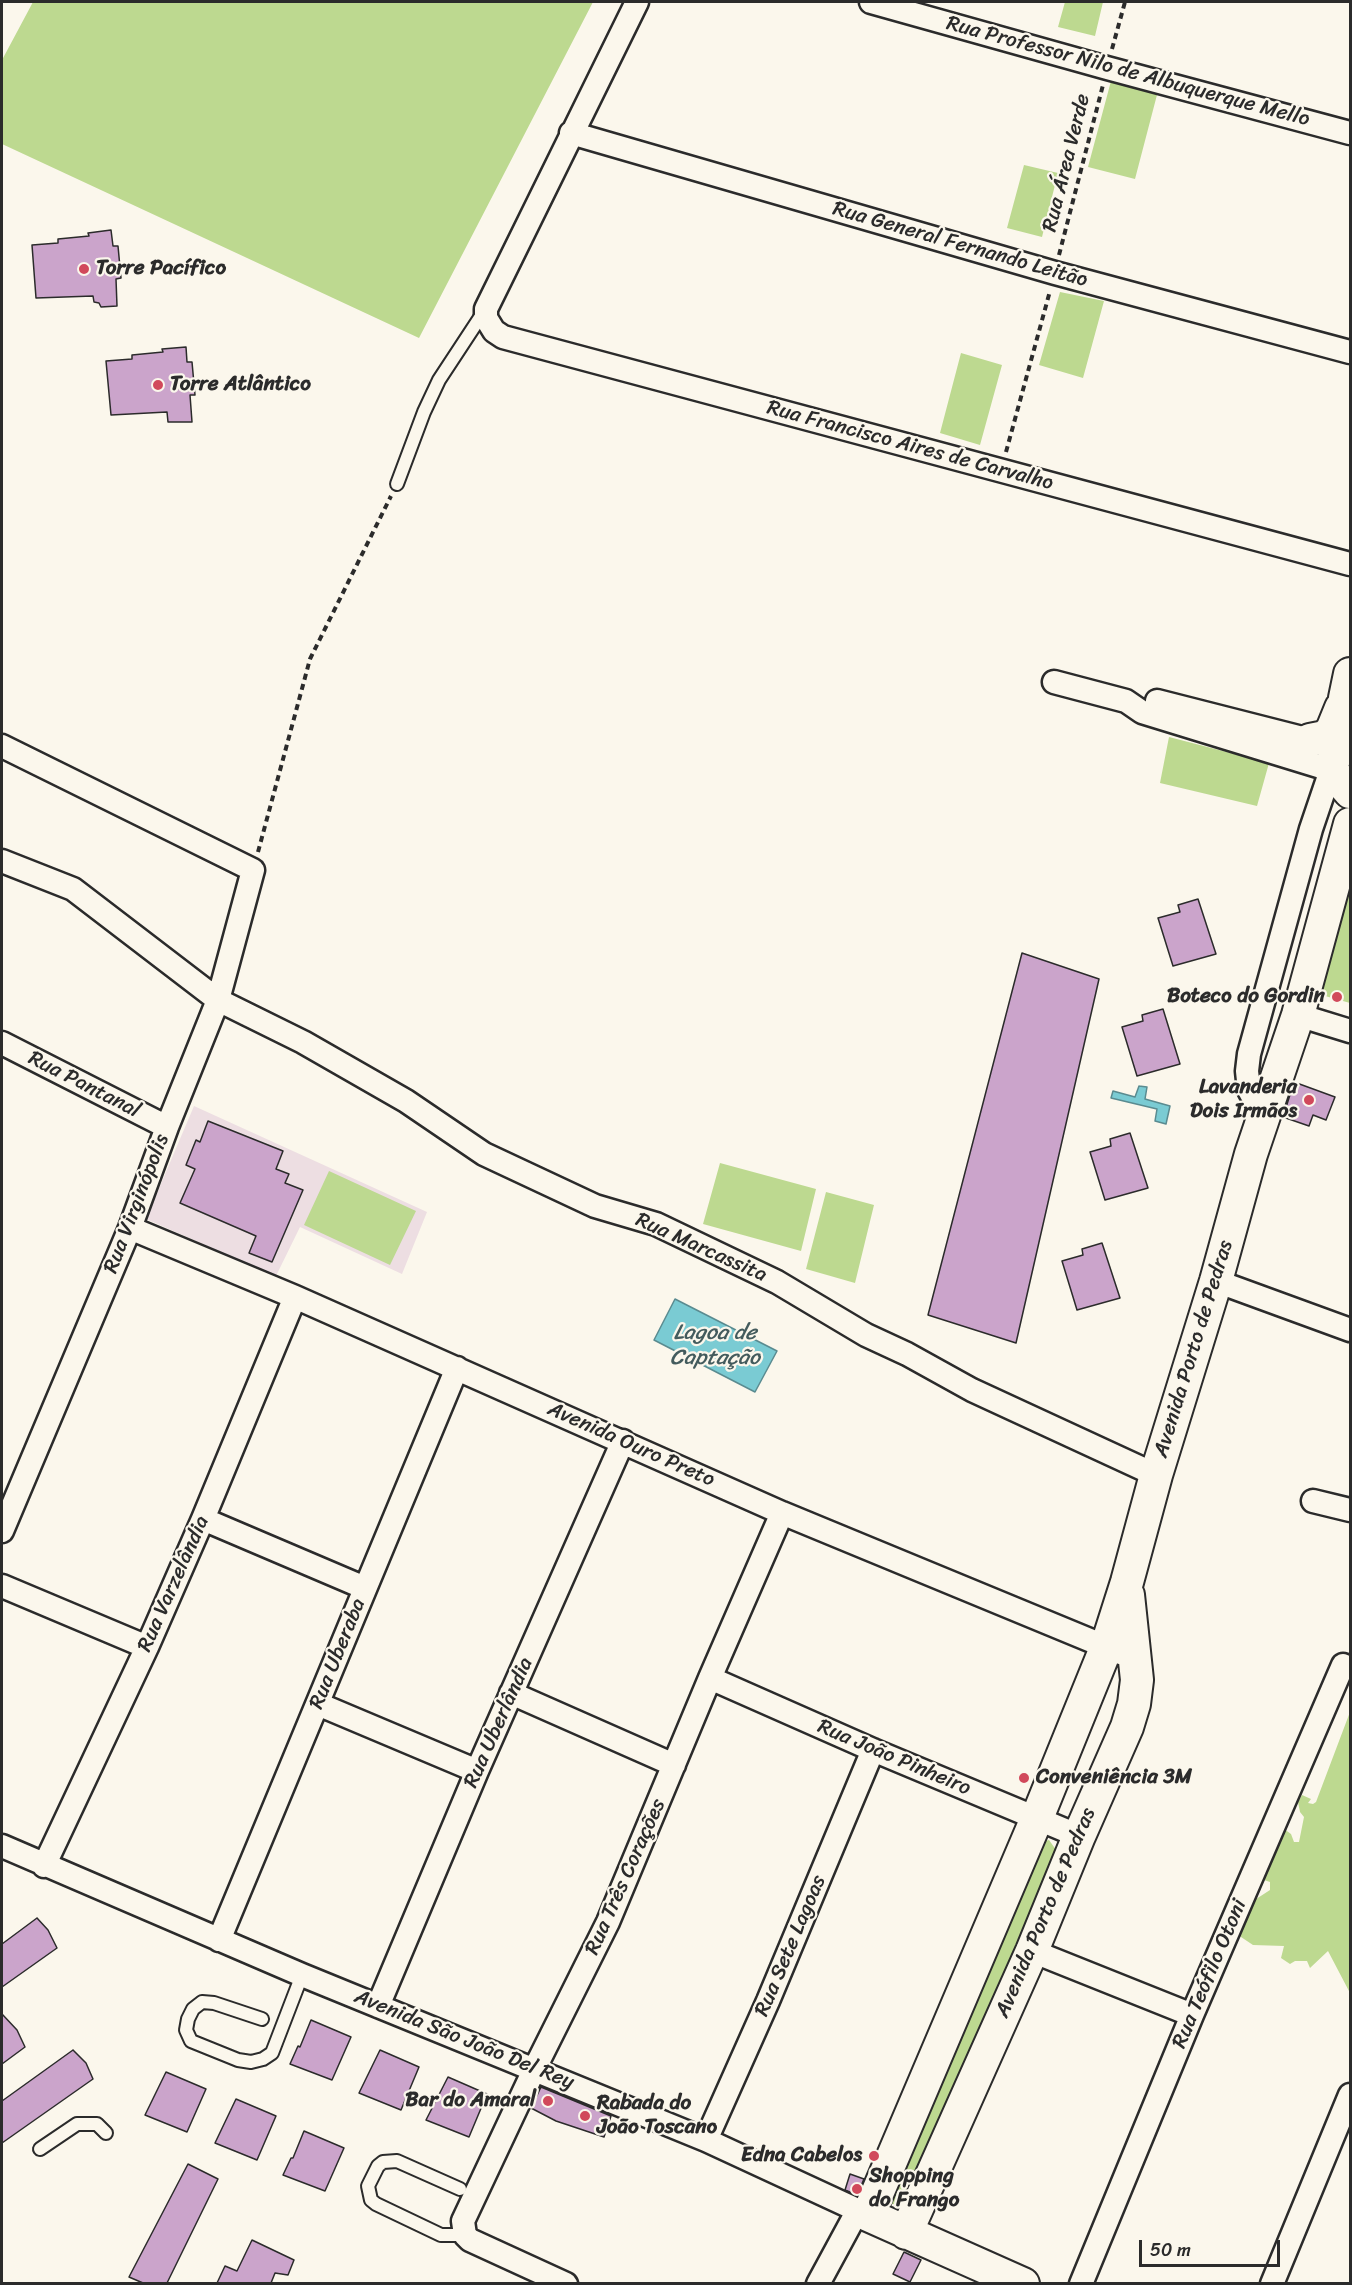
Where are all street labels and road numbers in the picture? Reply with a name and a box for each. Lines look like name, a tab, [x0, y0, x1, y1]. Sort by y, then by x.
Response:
street label: Rua Professor Nilo de Albuquerque Mello	[944, 11, 1312, 133]
street label: Rua Área Verde	[1038, 91, 1096, 235]
street label: Rua General Fernando Leitão	[830, 196, 1090, 294]
street label: Rua Francisco Aires de Carvalho	[764, 396, 1056, 496]
street label: Rua Pantanal	[24, 1046, 144, 1124]
street label: Rua Virginópolis	[99, 1131, 175, 1277]
street label: Rua Marcassita	[631, 1208, 771, 1288]
street label: Avenida Porto de Pedras	[1149, 1237, 1239, 1461]
street label: Avenida Ouro Preto	[544, 1397, 718, 1493]
street label: Rua Varzelândia	[133, 1512, 215, 1656]
street label: Rua Uberaba	[304, 1595, 372, 1713]
street label: Rua Uberlândia	[459, 1654, 539, 1792]
street label: Rua João Pinheiro	[814, 1714, 974, 1802]
street label: Rua Três Corações	[580, 1795, 672, 1959]
street label: Avenida Porto de Pedras	[990, 1804, 1102, 2022]
street label: Rua Sete Lagoas	[750, 1872, 832, 2020]
street label: Rua Teófilo Otoni	[1167, 1896, 1253, 2052]
street label: Avenida São João Del Rey	[350, 1984, 578, 2096]

